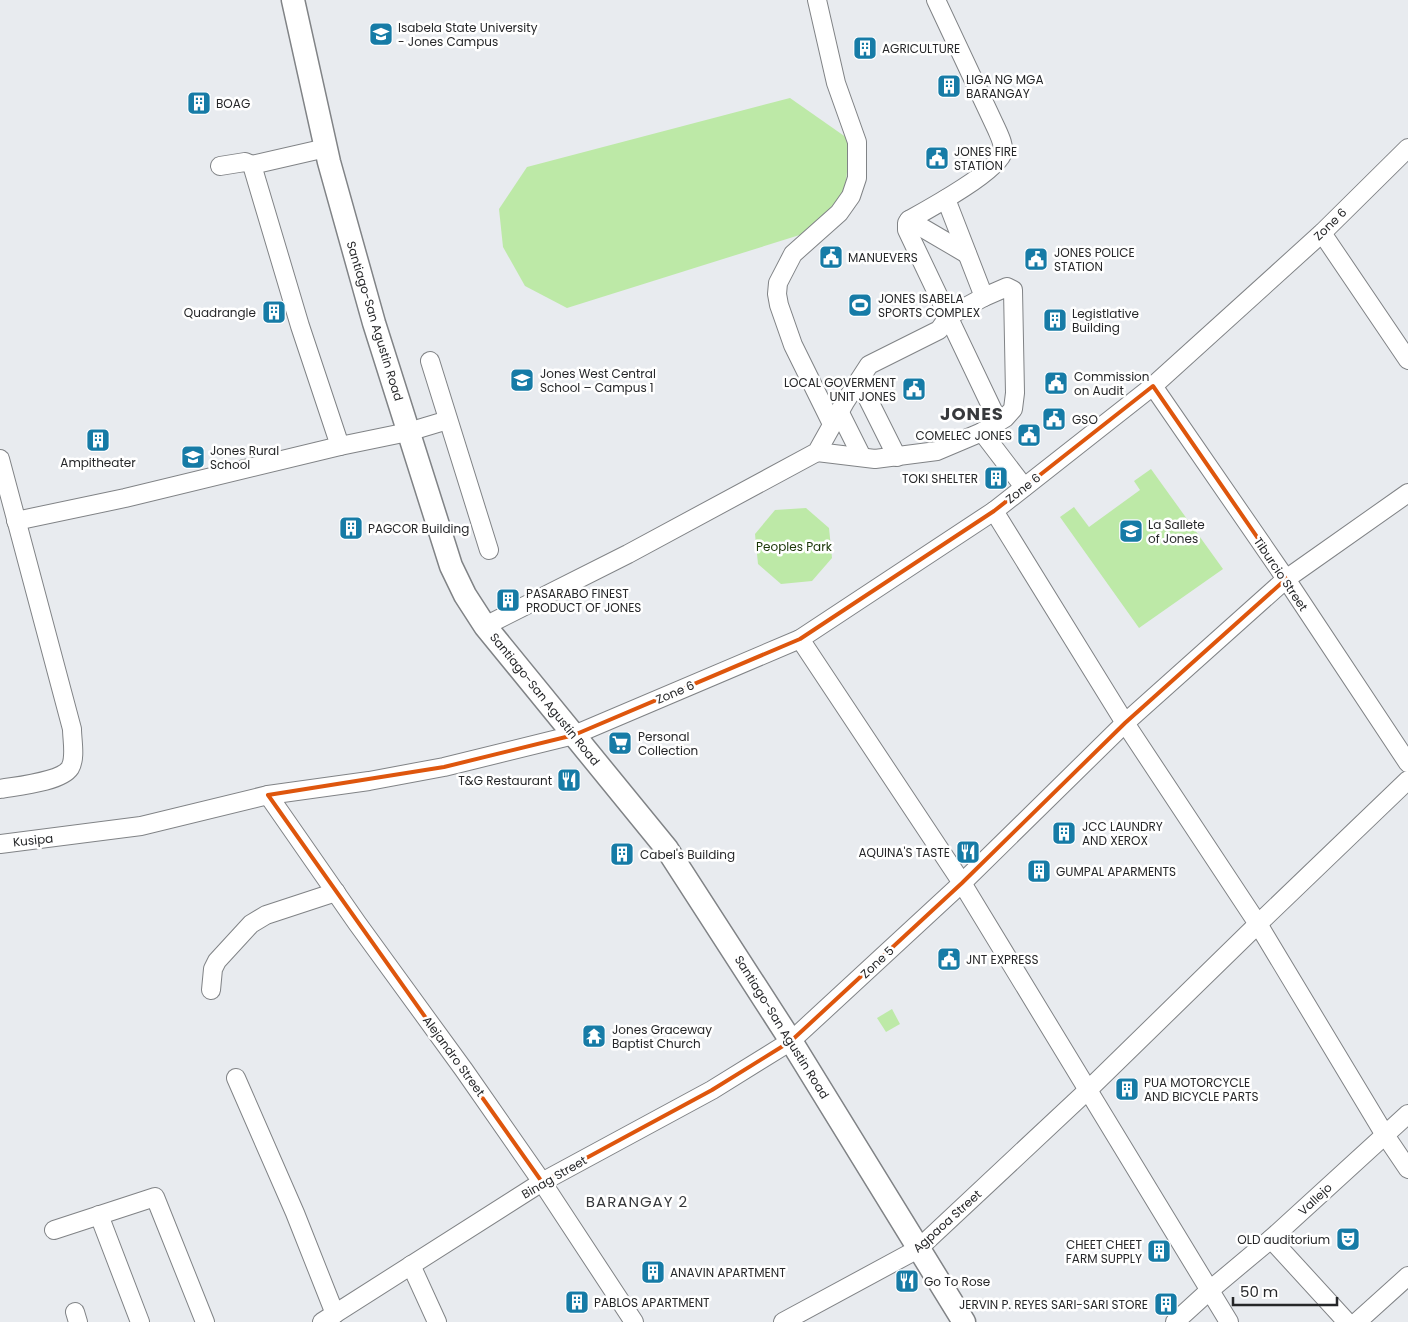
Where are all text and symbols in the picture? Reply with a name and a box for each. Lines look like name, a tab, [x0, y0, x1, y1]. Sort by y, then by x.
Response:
place label: Isabela State University - Jones Campus	[398, 19, 538, 50]
school or university icon: Isabela State University - Jones Campus	[368, 21, 394, 47]
building icon: AGRICULTURE	[852, 35, 878, 61]
place label: AGRICULTURE	[882, 40, 960, 57]
place label: LIGA NG MGA BARANGAY	[966, 71, 1044, 102]
building icon: LIGA NG MGA BARANGAY	[936, 73, 962, 99]
building icon: BOAG	[186, 90, 212, 116]
place label: BOAG	[216, 95, 250, 112]
place label: JONES FIRE STATION	[954, 143, 1017, 174]
public building icon: JONES FIRE STATION	[924, 145, 950, 171]
street label: Zone 6	[1310, 204, 1350, 244]
street label: Santiago-San Agustin Road	[343, 239, 407, 403]
public building icon: MANUEVERS	[818, 244, 844, 270]
place label: JONES POLICE STATION	[1054, 244, 1135, 275]
public building icon: JONES POLICE STATION	[1023, 246, 1049, 272]
place label: MANUEVERS	[848, 249, 918, 266]
place label: JONES ISABELA SPORTS COMPLEX	[878, 290, 980, 321]
sports icon: JONES ISABELA SPORTS COMPLEX	[847, 292, 873, 318]
building icon: Quadrangle	[261, 299, 287, 325]
place label: Quadrangle	[184, 304, 256, 321]
place label: Legistlative Building	[1072, 305, 1139, 336]
building icon: Legistlative Building	[1042, 307, 1068, 333]
place label: Jones West Central School – Campus 1	[540, 365, 656, 396]
school or university icon: Jones West Central School – Campus 1	[509, 367, 535, 393]
place label: Commission on Audit	[1074, 368, 1149, 399]
public building icon: Commission on Audit	[1043, 370, 1069, 396]
place label: LOCAL GOVERMENT UNIT JONES	[784, 374, 897, 405]
public building icon: LOCAL GOVERMENT UNIT JONES	[901, 376, 927, 402]
district label: JONES	[940, 401, 1004, 426]
public building icon: GSO	[1041, 406, 1067, 432]
place label: GSO	[1072, 411, 1098, 428]
public building icon: COMELEC JONES	[1016, 422, 1042, 448]
building icon: Ampitheater	[85, 427, 111, 453]
place label: COMELEC JONES	[916, 427, 1012, 444]
place label: Jones Rural School	[210, 442, 279, 473]
school or university icon: Jones Rural School	[180, 444, 206, 470]
place label: Ampitheater	[60, 454, 136, 471]
building icon: TOKI SHELTER	[983, 465, 1009, 491]
street label: Zone 6	[1002, 469, 1044, 507]
place label: TOKI SHELTER	[902, 470, 978, 487]
building icon: PAGCOR Building	[338, 515, 364, 541]
place label: La Sallete of Jones	[1148, 516, 1205, 547]
school or university icon: La Sallete of Jones	[1118, 518, 1144, 544]
place label: PAGCOR Building	[368, 520, 469, 537]
street label: Tiburcio Street	[1250, 534, 1312, 614]
park label: Peoples Park	[756, 538, 833, 555]
place label: PASARABO FINEST PRODUCT OF JONES	[526, 585, 641, 616]
building icon: PASARABO FINEST PRODUCT OF JONES	[495, 587, 521, 613]
street label: Santiago-San Agustin Road	[486, 629, 604, 769]
street label: Zone 6	[653, 676, 697, 708]
place label: Personal Collection	[638, 728, 698, 759]
supermarket icon: Personal Collection	[607, 730, 633, 756]
restaurant icon: T&G Restaurant	[556, 767, 582, 793]
place label: T&G Restaurant	[458, 772, 552, 789]
place label: JCC LAUNDRY AND XEROX	[1082, 818, 1163, 849]
building icon: JCC LAUNDRY AND XEROX	[1051, 820, 1077, 846]
street label: Kusipa	[12, 829, 54, 851]
restaurant icon: AQUINA'S TASTE	[955, 839, 981, 865]
building icon: Cabel's Building	[609, 841, 635, 867]
place label: AQUINA'S TASTE	[858, 844, 950, 861]
place label: Cabel's Building	[640, 846, 735, 863]
building icon: GUMPAL APARMENTS	[1026, 858, 1052, 884]
place label: GUMPAL APARMENTS	[1056, 863, 1176, 880]
street label: Zone 5	[857, 942, 897, 982]
public building icon: JNT EXPRESS	[936, 946, 962, 972]
place label: JNT EXPRESS	[966, 951, 1039, 968]
street label: Santiago-San Agustin Road	[731, 952, 833, 1102]
street label: Alejandro Street	[419, 1012, 489, 1100]
place label: Jones Graceway Baptist Church	[612, 1021, 712, 1052]
temple icon: Jones Graceway Baptist Church	[581, 1023, 607, 1049]
place label: PUA MOTORCYCLE AND BICYCLE PARTS	[1144, 1074, 1258, 1105]
building icon: PUA MOTORCYCLE AND BICYCLE PARTS	[1114, 1076, 1140, 1102]
street label: Binag Street	[518, 1151, 590, 1203]
street label: Vallejo	[1294, 1179, 1336, 1219]
street label: Agpaoa Street	[909, 1186, 985, 1256]
district label: BARANGAY 2	[586, 1191, 688, 1212]
theatre icon: OLD auditorium	[1335, 1226, 1361, 1252]
place label: OLD auditorium	[1237, 1231, 1330, 1248]
place label: CHEET CHEET FARM SUPPLY	[1066, 1236, 1143, 1267]
building icon: CHEET CHEET FARM SUPPLY	[1146, 1238, 1172, 1264]
building icon: ANAVIN APARTMENT	[640, 1259, 666, 1285]
place label: ANAVIN APARTMENT	[670, 1264, 786, 1281]
restaurant icon: Go To Rose	[894, 1268, 920, 1294]
place label: Go To Rose	[924, 1273, 990, 1290]
scale bar	[1233, 1274, 1337, 1306]
text: 50 m	[1240, 1281, 1278, 1302]
building icon: PABLOS APARTMENT	[564, 1289, 590, 1315]
building icon: JERVIN P. REYES SARI-SARI STORE	[1153, 1291, 1179, 1317]
place label: PABLOS APARTMENT	[594, 1294, 710, 1311]
place label: JERVIN P. REYES SARI-SARI STORE	[959, 1296, 1148, 1313]

